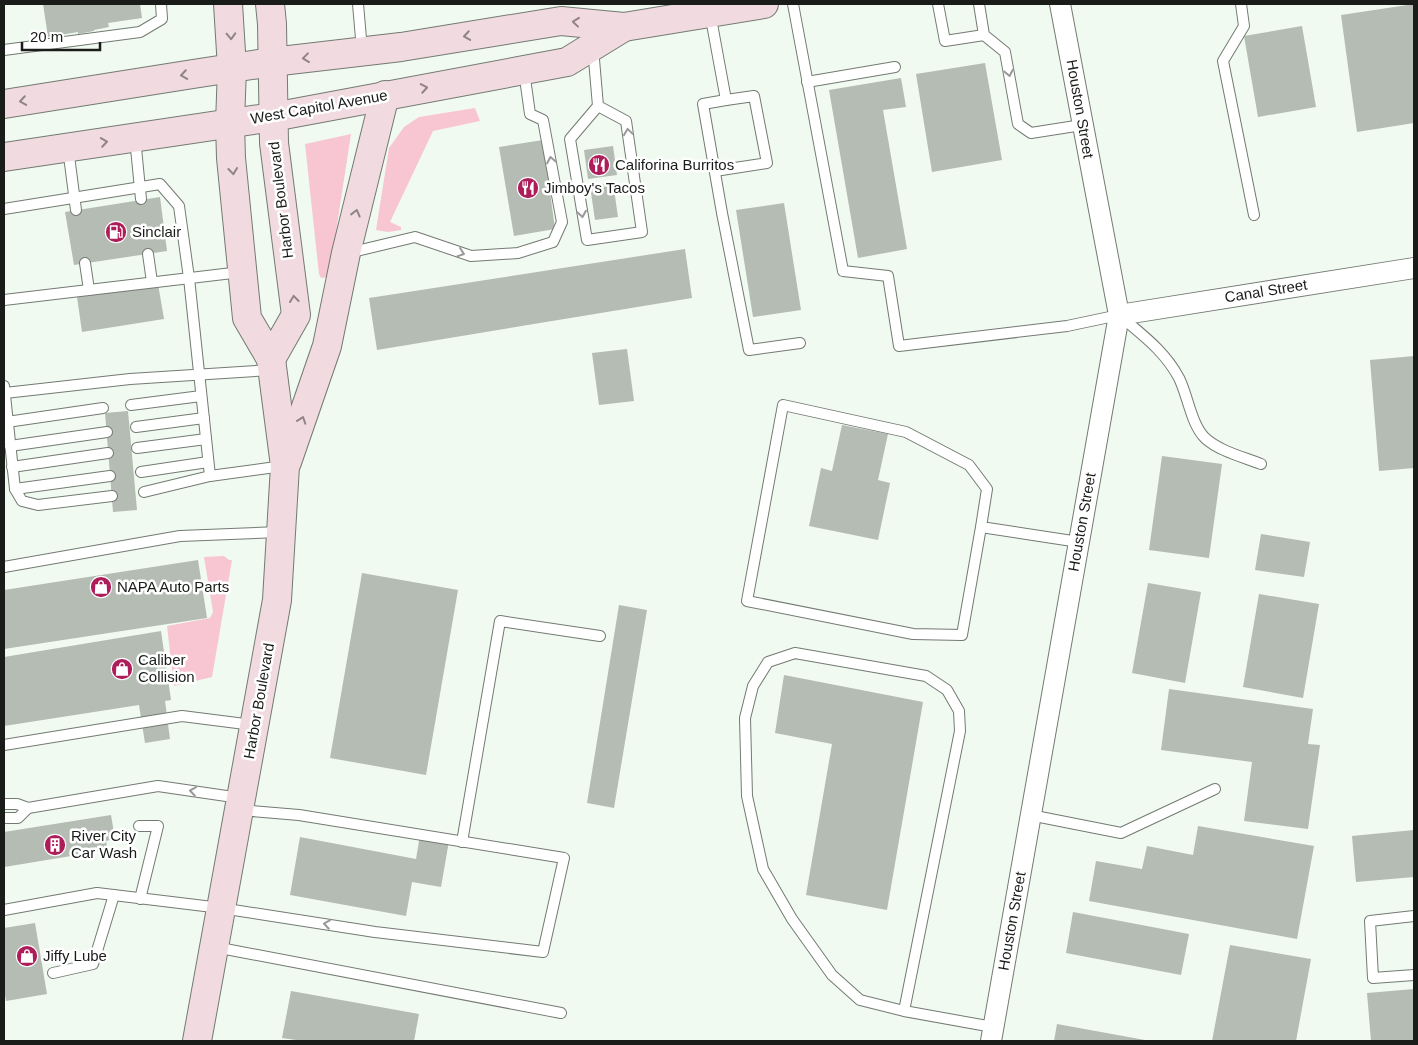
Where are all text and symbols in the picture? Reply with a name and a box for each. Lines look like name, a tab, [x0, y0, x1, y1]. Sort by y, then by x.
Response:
one-way arrow	[572, 17, 580, 28]
scale bar	[22, 20, 100, 52]
text: 20 m	[30, 28, 63, 45]
one-way arrow	[463, 30, 471, 41]
one-way arrow	[225, 32, 236, 40]
one-way arrow	[302, 52, 310, 63]
street label: Houston Street	[1063, 58, 1098, 160]
one-way arrow	[1003, 69, 1014, 78]
one-way arrow	[179, 70, 188, 80]
one-way arrow	[420, 84, 429, 94]
street label: West Capitol Avenue	[249, 86, 389, 127]
one-way arrow	[19, 96, 28, 106]
one-way arrow	[623, 128, 634, 136]
one-way arrow	[100, 137, 108, 148]
street label: Harbor Boulevard	[265, 141, 296, 259]
restaurant icon: Califorina Burritos	[587, 153, 611, 177]
one-way arrow	[546, 155, 556, 164]
place label: Califorina Burritos	[615, 156, 734, 173]
one-way arrow	[227, 168, 238, 176]
restaurant icon: Jimboy's Tacos	[516, 176, 540, 200]
place label: Jimboy's Tacos	[544, 179, 645, 196]
one-way arrow	[350, 208, 361, 217]
one-way arrow	[577, 209, 587, 218]
fuel station icon: Sinclair	[104, 220, 128, 244]
place label: Sinclair	[132, 223, 181, 240]
one-way arrow	[456, 247, 465, 257]
street label: Canal Street	[1223, 275, 1309, 305]
one-way arrow	[289, 295, 299, 304]
one-way arrow	[296, 416, 306, 425]
street label: Houston Street	[1064, 470, 1099, 573]
shop icon: NAPA Auto Parts	[89, 575, 113, 599]
place label: NAPA Auto Parts	[117, 578, 229, 595]
street label: Harbor Boulevard	[240, 642, 277, 760]
place label: Caliber Collision	[138, 651, 195, 685]
shop icon: Caliber Collision	[110, 657, 134, 681]
one-way arrow	[188, 786, 197, 796]
place label: River City Car Wash	[71, 827, 137, 861]
building icon: River City Car Wash	[43, 833, 67, 857]
street label: Houston Street	[994, 869, 1029, 972]
one-way arrow	[323, 919, 331, 930]
shop icon: Jiffy Lube	[15, 944, 39, 968]
place label: Jiffy Lube	[43, 947, 107, 964]

